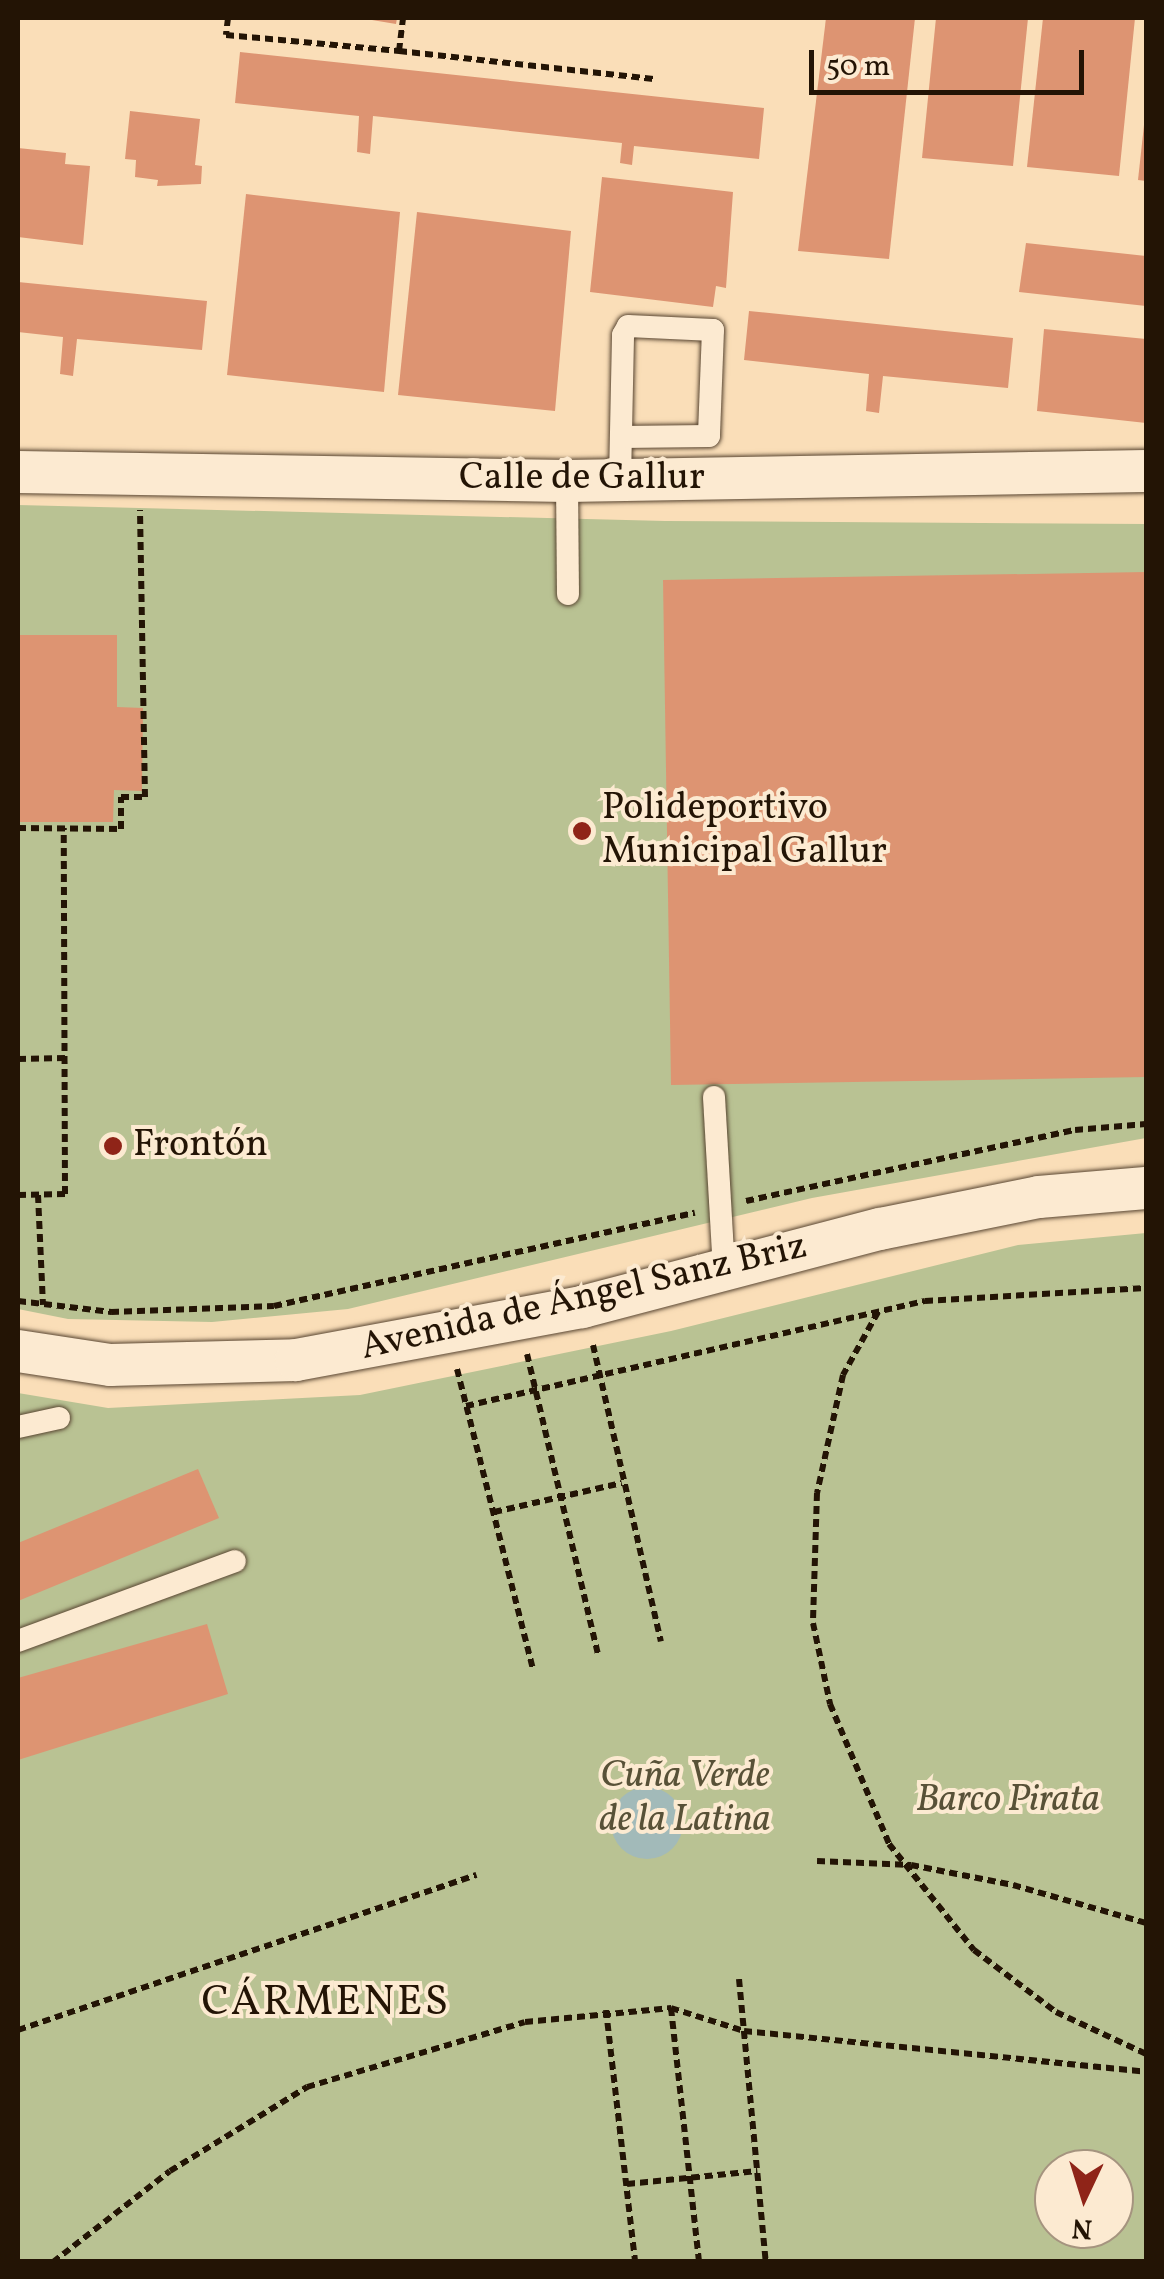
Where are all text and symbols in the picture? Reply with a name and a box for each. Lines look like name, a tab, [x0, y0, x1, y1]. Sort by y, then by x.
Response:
scale bar	[814, 30, 1089, 92]
text: 50 m	[826, 46, 890, 88]
street label: Calle de Gallur	[459, 456, 705, 502]
place label: Polideportivo Municipal Gallur	[602, 786, 887, 876]
marker: Polideportivo Municipal Gallur	[571, 820, 593, 842]
place label: Frontón	[133, 1123, 268, 1169]
marker: Frontón	[102, 1135, 124, 1157]
street label: Avenida de Ángel Sanz Briz	[357, 1224, 811, 1372]
park label: Cuña Verde de la Latina	[599, 1754, 771, 1844]
park label: Barco Pirata	[916, 1778, 1100, 1824]
district label: CÁRMENES	[202, 1979, 450, 2029]
north arrow	[1034, 2149, 1134, 2249]
text: N	[1071, 2207, 1094, 2248]

